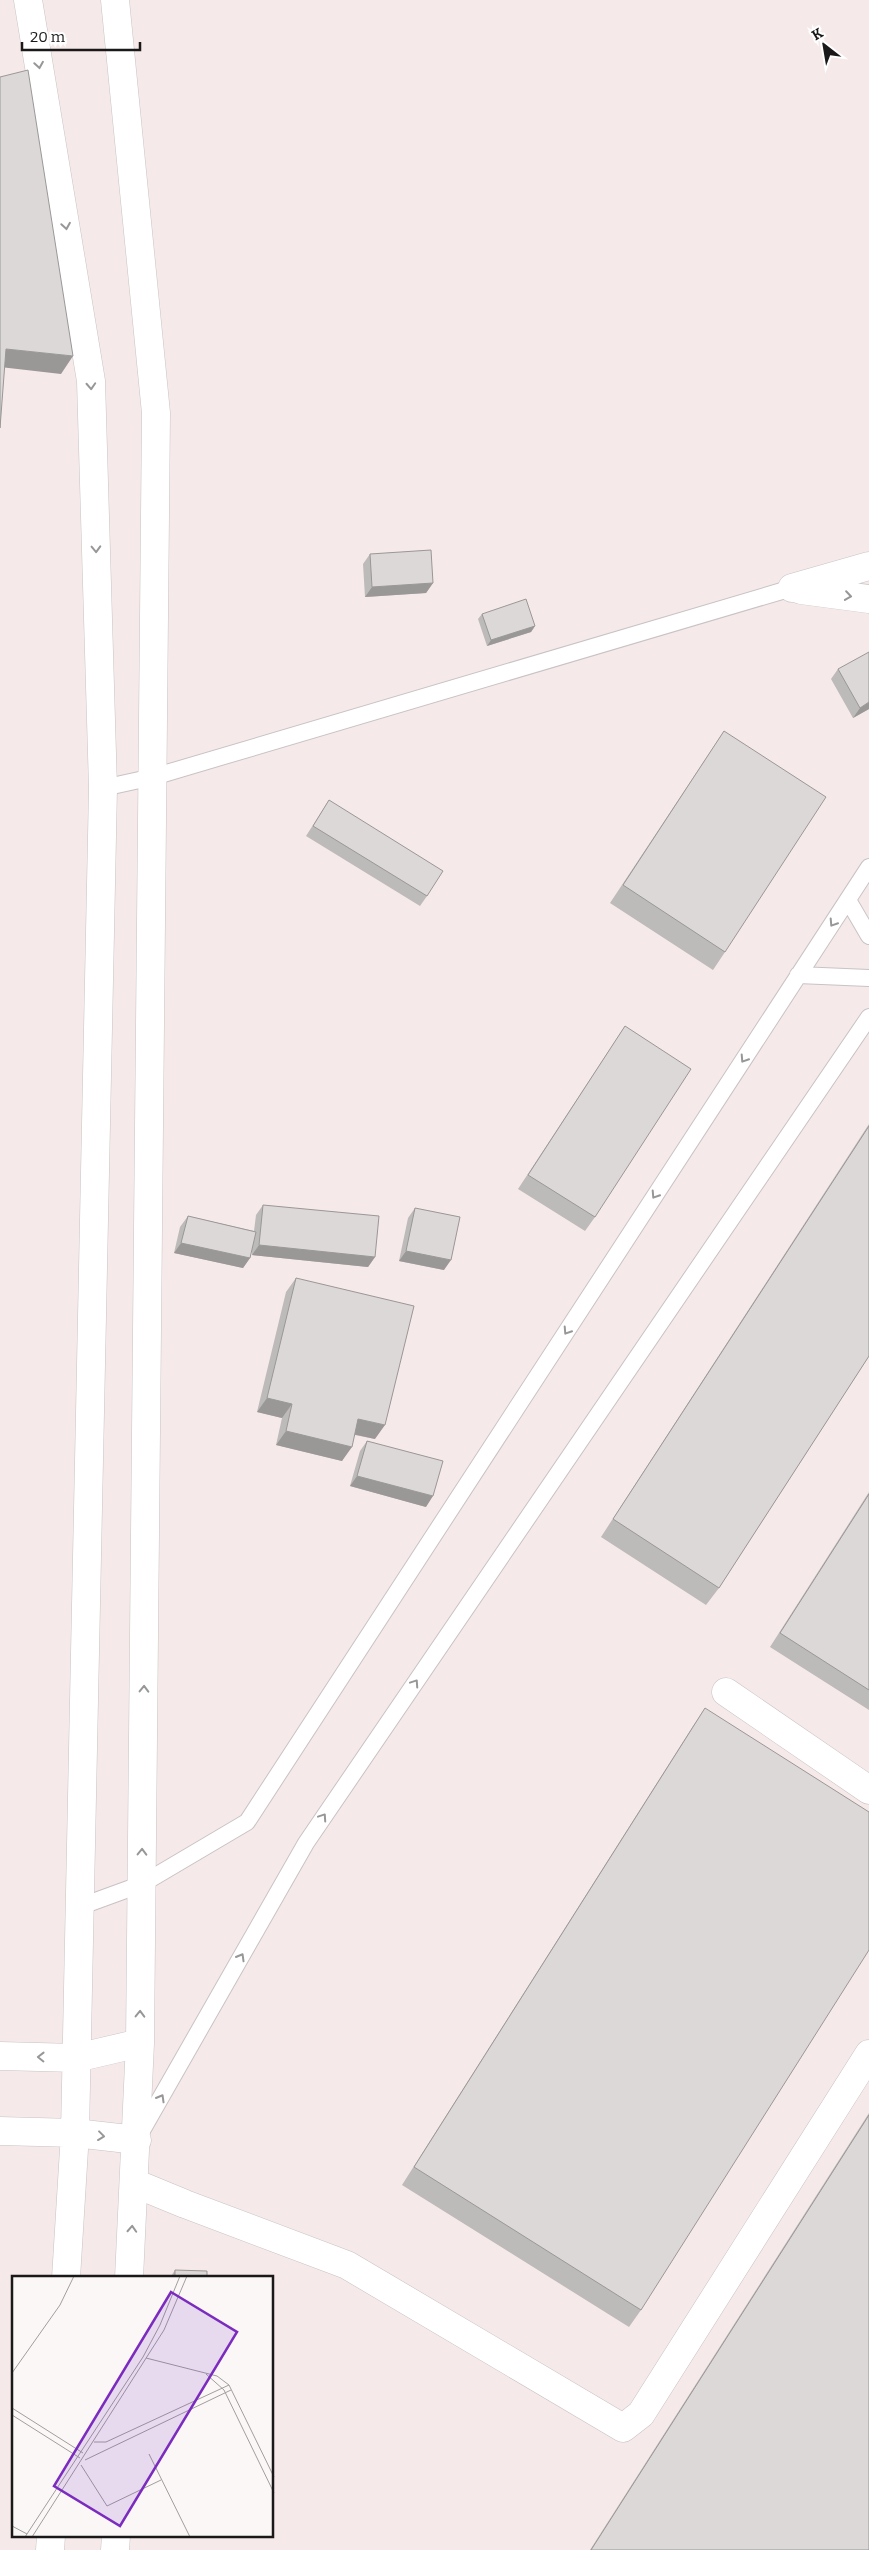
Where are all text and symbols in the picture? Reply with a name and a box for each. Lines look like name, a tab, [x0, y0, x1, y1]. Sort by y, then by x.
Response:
scale bar	[22, 20, 140, 52]
north arrow	[799, 20, 849, 70]
text: K	[809, 24, 826, 44]
text: 20 m	[30, 28, 66, 46]
one-way arrow	[34, 61, 44, 70]
one-way arrow	[60, 221, 70, 230]
one-way arrow	[86, 382, 97, 390]
one-way arrow	[91, 545, 101, 553]
one-way arrow	[844, 590, 852, 601]
one-way arrow	[830, 917, 839, 926]
one-way arrow	[741, 1053, 750, 1063]
one-way arrow	[652, 1190, 662, 1199]
one-way arrow	[563, 1326, 573, 1335]
one-way arrow	[409, 1679, 418, 1688]
one-way arrow	[139, 1685, 149, 1692]
one-way arrow	[317, 1813, 327, 1822]
one-way arrow	[137, 1847, 147, 1855]
one-way arrow	[235, 1953, 245, 1962]
one-way arrow	[135, 2010, 145, 2018]
one-way arrow	[36, 2052, 44, 2062]
one-way arrow	[154, 2094, 164, 2103]
one-way arrow	[97, 2130, 105, 2141]
one-way arrow	[126, 2225, 137, 2233]
inset map	[12, 2276, 274, 2538]

